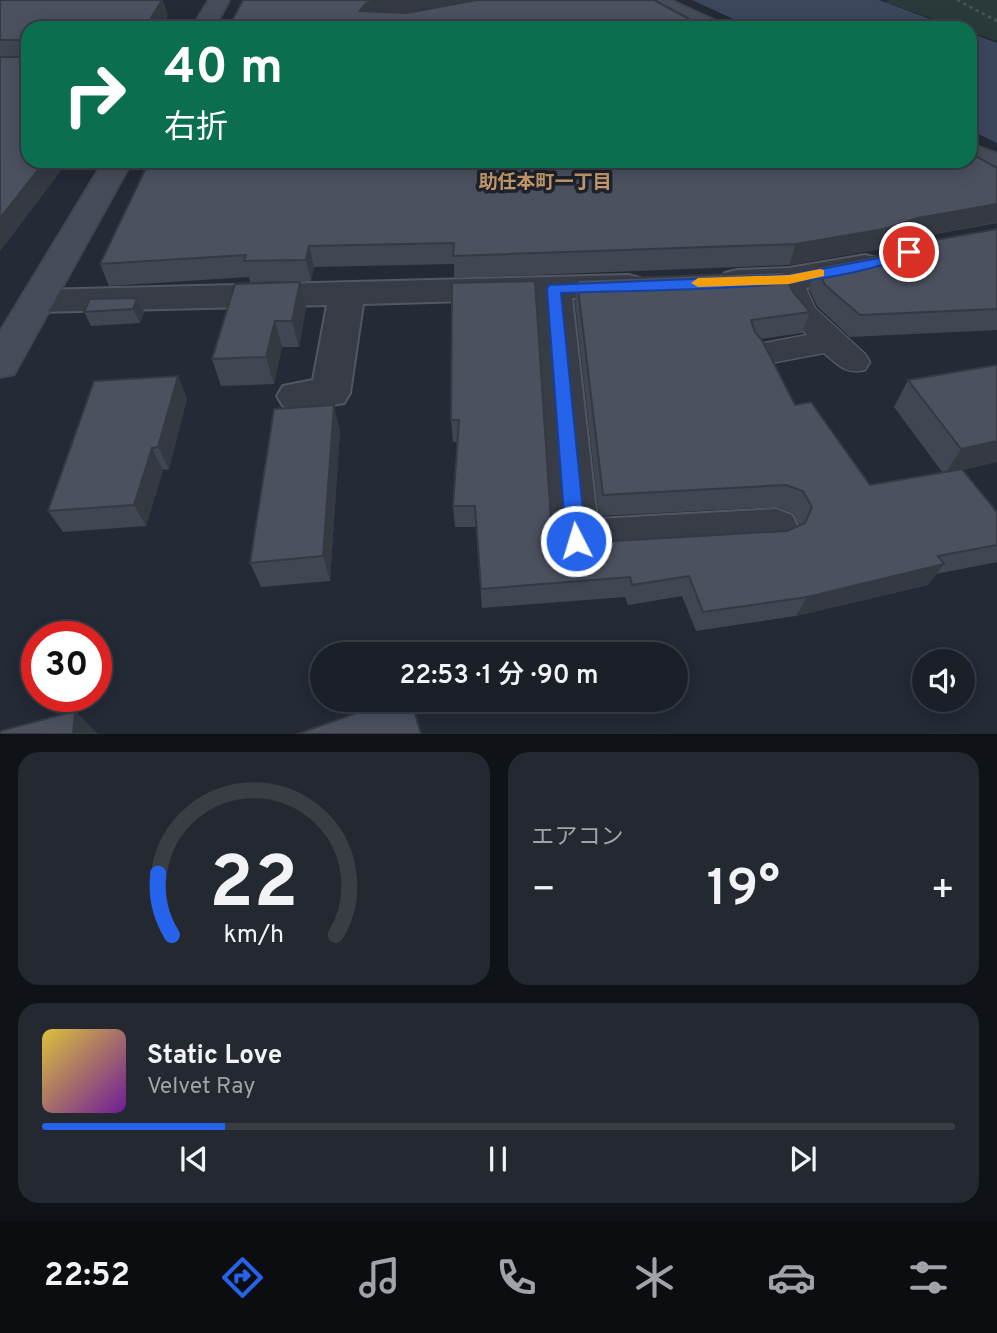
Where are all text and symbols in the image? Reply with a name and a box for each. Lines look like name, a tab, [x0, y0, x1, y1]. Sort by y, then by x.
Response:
text: 40 m	[164, 39, 283, 101]
icon: right	[49, 49, 140, 140]
text: 右折	[164, 109, 228, 149]
district label: 助任本町一丁目	[478, 171, 612, 195]
pin	[879, 222, 939, 282]
icon: arrive	[890, 233, 928, 271]
position arrow	[539, 504, 613, 578]
speed limit sign: 30	[21, 621, 112, 712]
map controls	[912, 649, 975, 712]
button: sound	[912, 649, 975, 712]
text: 22:53 · 1 分 · 90 m	[399, 660, 599, 693]
text: エアコン	[532, 824, 624, 853]
text: 22	[209, 841, 298, 933]
text: 19°	[706, 858, 780, 924]
text: −	[532, 867, 556, 916]
text: +	[930, 867, 955, 916]
text: km/h	[223, 919, 284, 951]
text: Static Love	[147, 1040, 282, 1073]
text: Velvet Ray	[147, 1073, 255, 1102]
icon: previous	[175, 1140, 213, 1178]
icon: pause	[479, 1140, 517, 1178]
icon: next	[784, 1140, 822, 1178]
icon: directions	[218, 1253, 267, 1302]
icon: music	[355, 1253, 404, 1302]
icon: phone	[492, 1253, 541, 1302]
icon: climate	[630, 1253, 679, 1302]
icon: car	[767, 1253, 816, 1302]
icon: filters	[904, 1253, 953, 1302]
text: 22:52	[44, 1257, 130, 1297]

